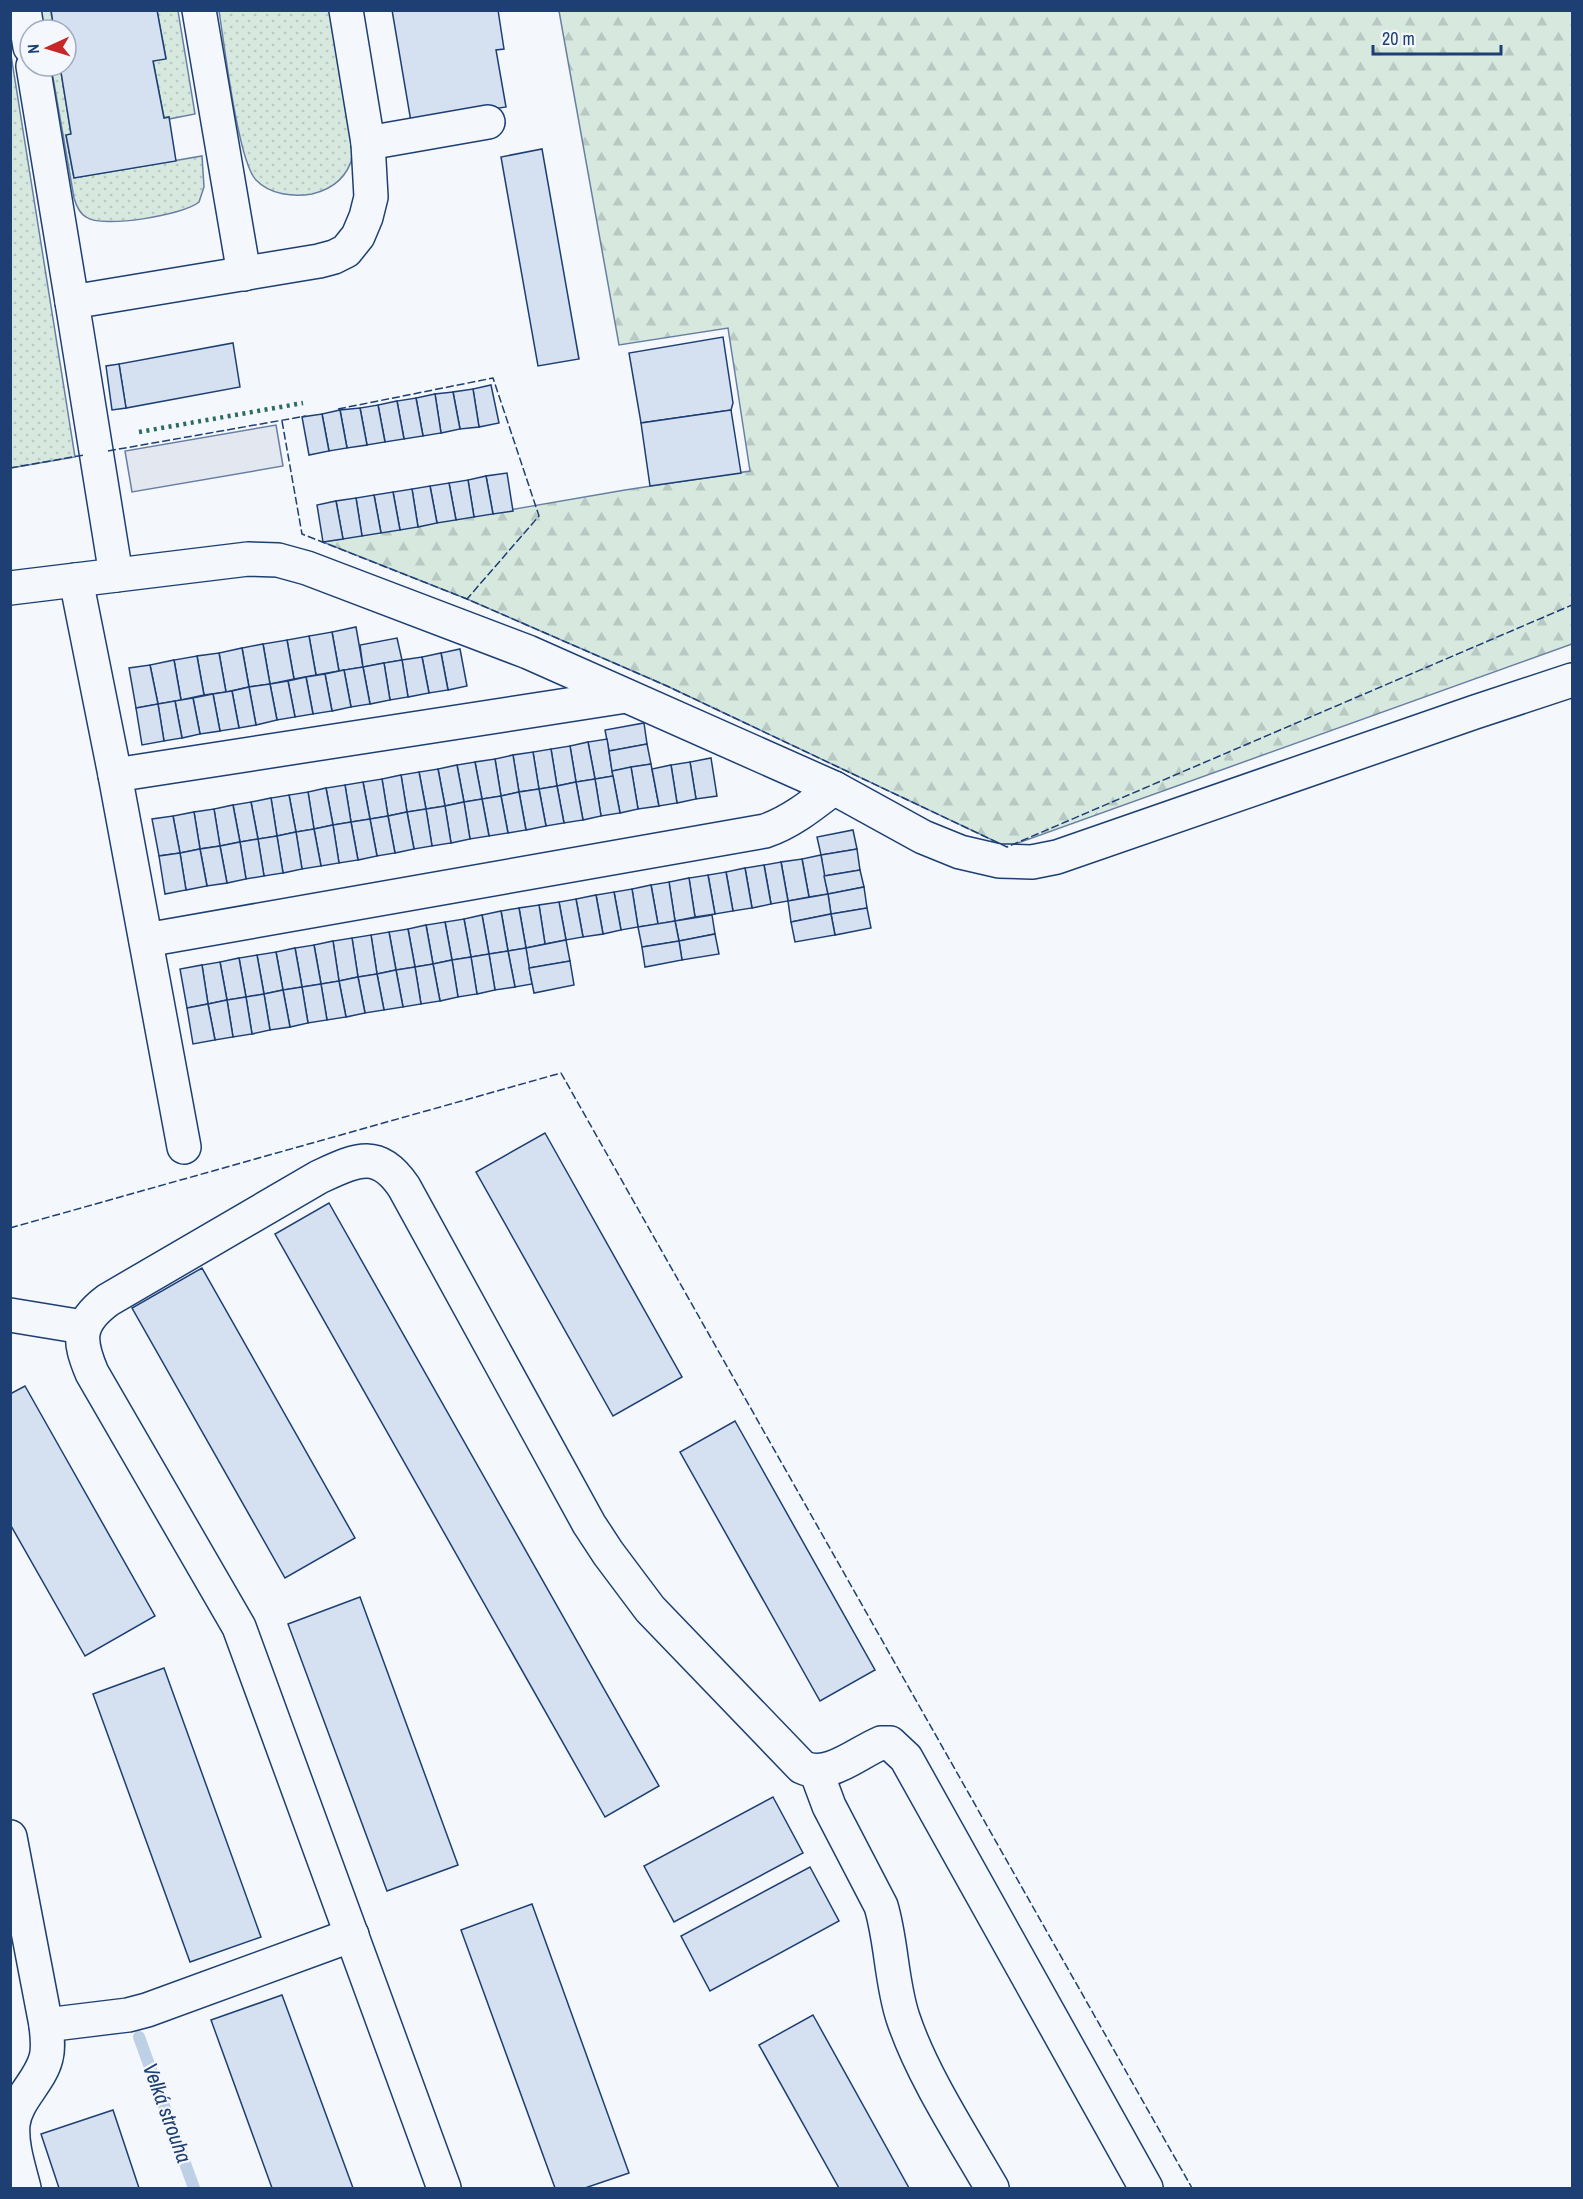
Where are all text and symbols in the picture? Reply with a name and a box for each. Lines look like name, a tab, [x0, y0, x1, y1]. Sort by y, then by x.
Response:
north arrow	[18, 18, 78, 78]
scale bar	[1373, 18, 1500, 56]
text: 20 m	[1382, 26, 1415, 51]
text: N	[22, 44, 44, 55]
water label: Velká strouha	[136, 2059, 199, 2167]

